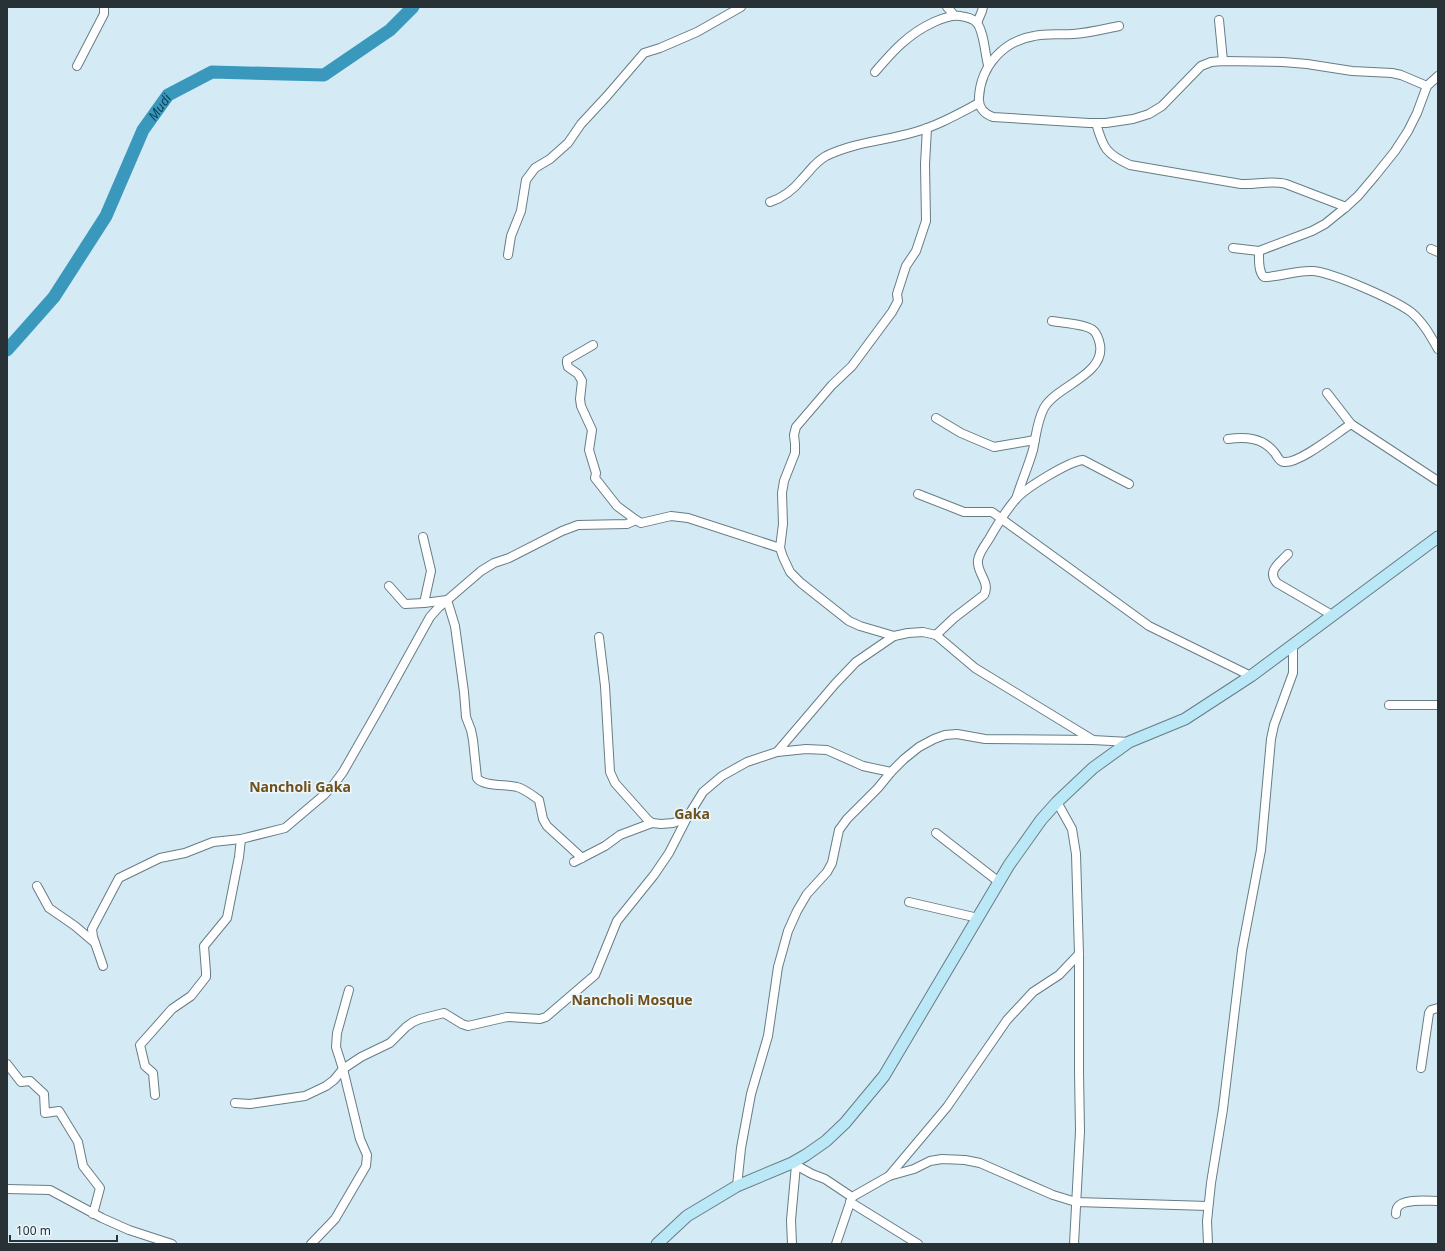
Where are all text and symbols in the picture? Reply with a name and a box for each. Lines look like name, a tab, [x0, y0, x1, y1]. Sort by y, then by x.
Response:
water label: Mudi	[144, 89, 176, 124]
district label: Nancholi Gaka	[249, 777, 351, 796]
district label: Gaka	[674, 804, 710, 823]
district label: Nancholi Mosque	[571, 990, 693, 1009]
scale bar	[10, 1217, 117, 1243]
text: 100 m	[16, 1222, 51, 1239]

